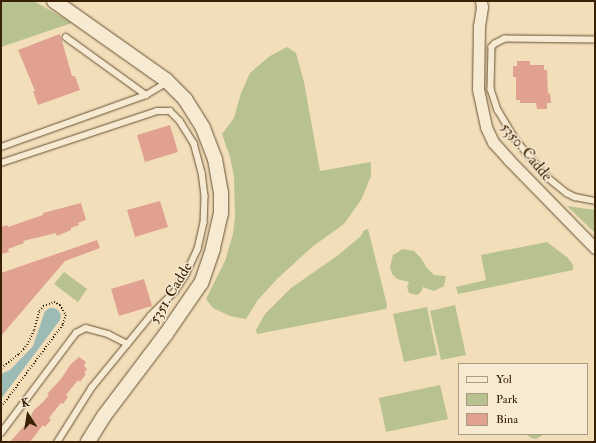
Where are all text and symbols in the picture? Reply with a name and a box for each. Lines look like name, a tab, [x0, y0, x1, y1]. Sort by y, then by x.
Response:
street label: 5350. Cadde	[496, 119, 556, 185]
street label: 5351. Cadde	[146, 259, 196, 327]
legend	[458, 363, 588, 435]
text: Yol	[496, 372, 512, 387]
text: Park	[496, 392, 518, 407]
north arrow	[8, 395, 48, 435]
text: K	[20, 396, 31, 410]
text: Bina	[496, 412, 518, 427]

